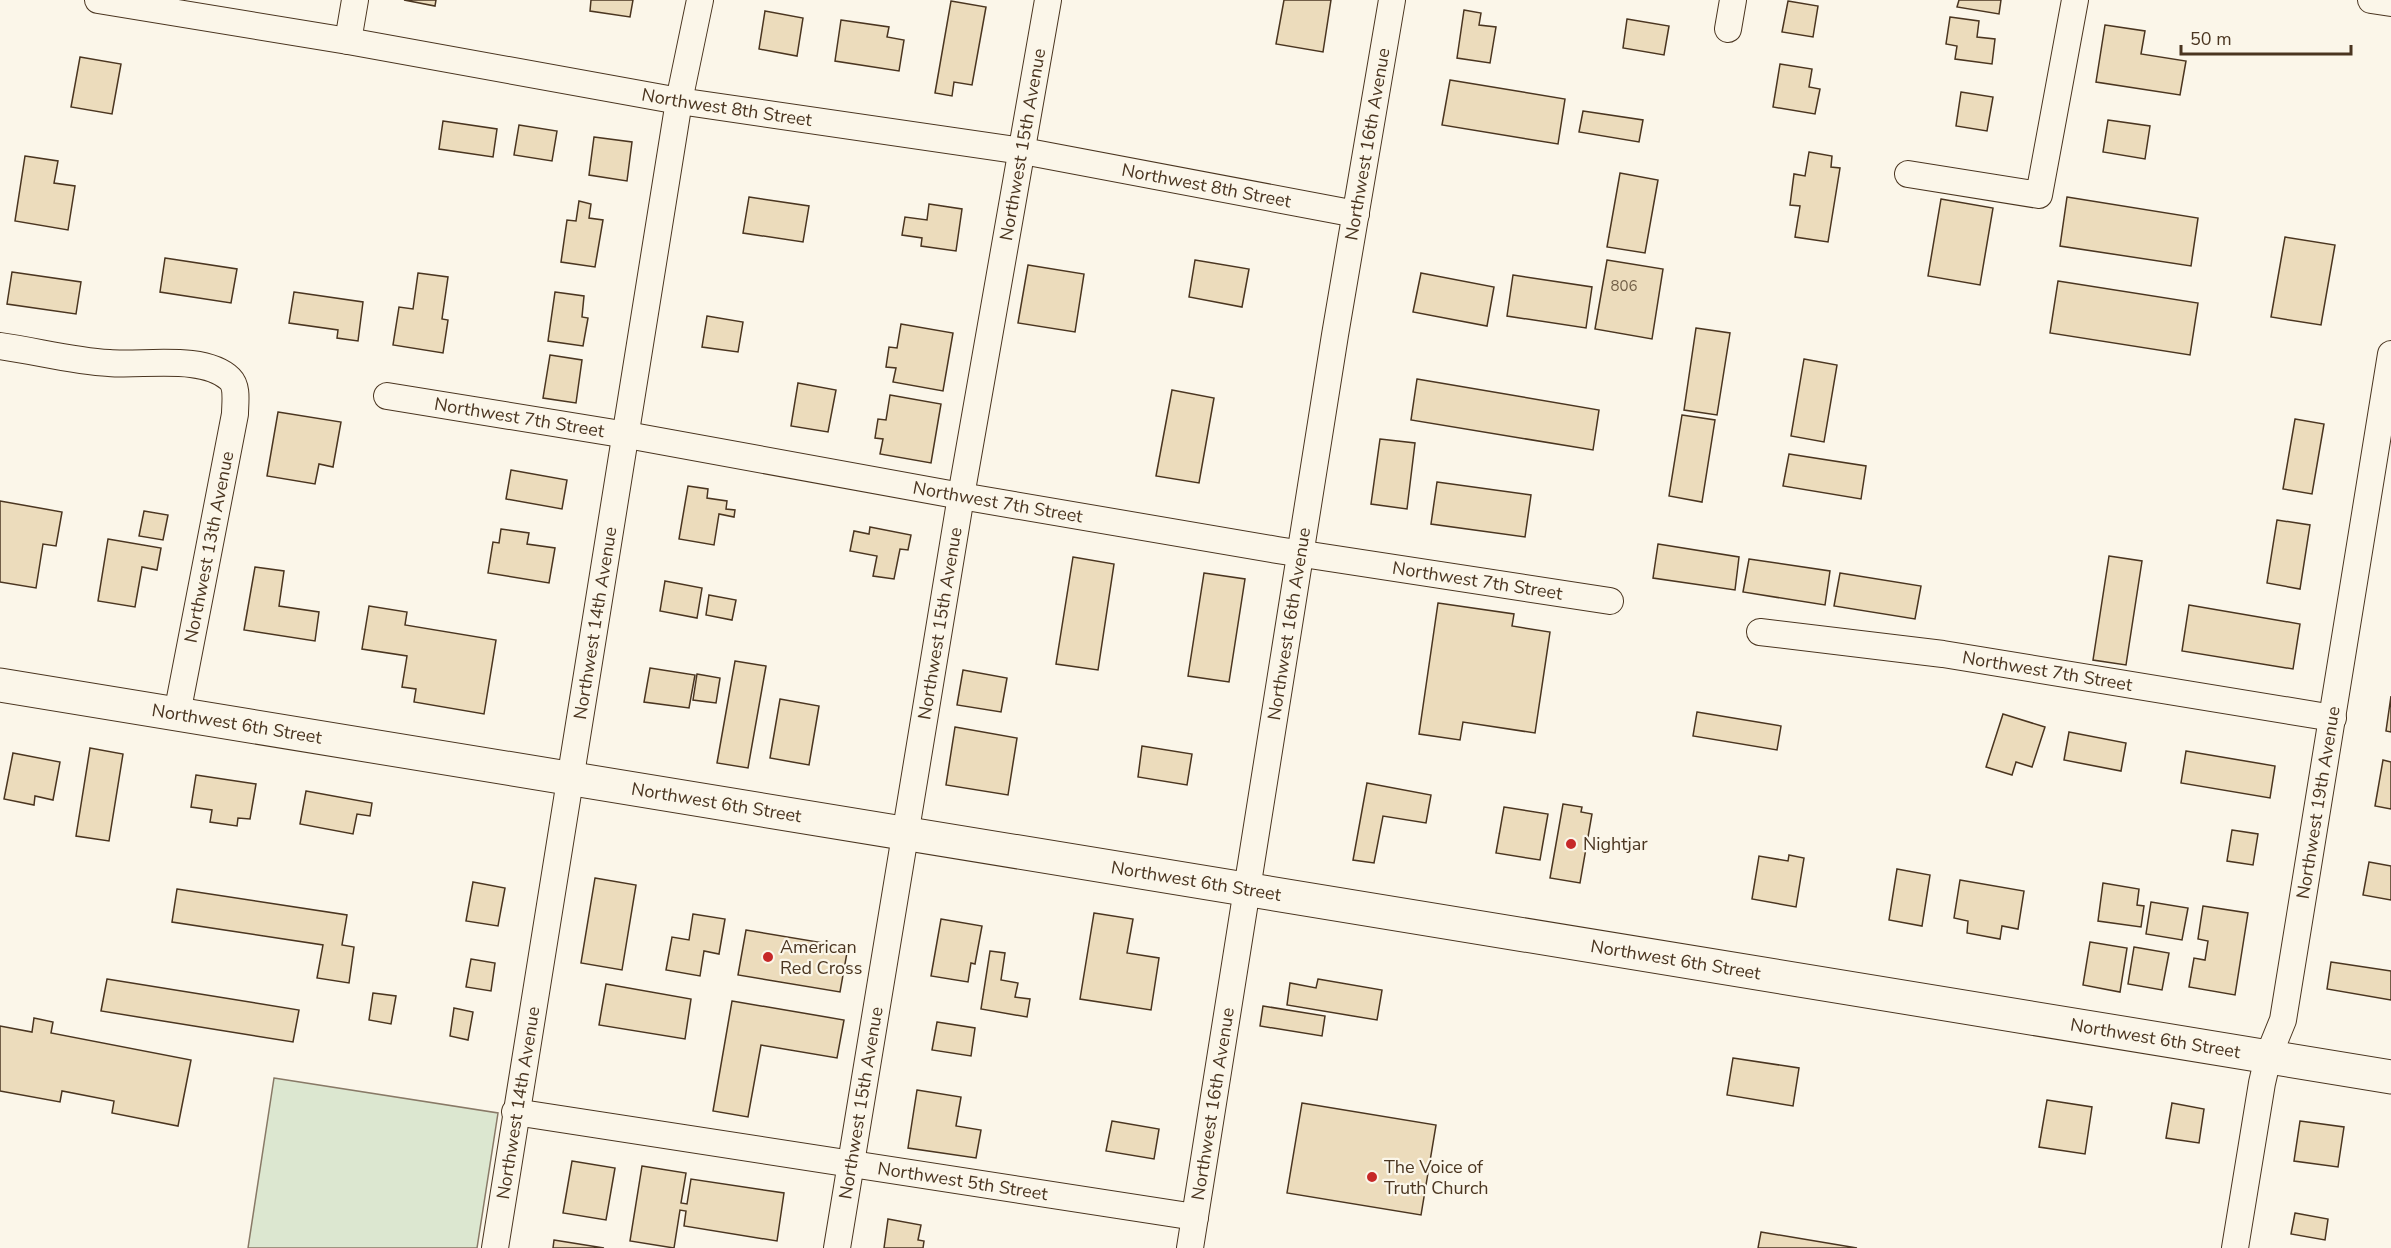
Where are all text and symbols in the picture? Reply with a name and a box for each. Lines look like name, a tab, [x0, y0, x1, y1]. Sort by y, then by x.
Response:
scale bar	[2181, 18, 2350, 56]
text: 50 m	[2190, 27, 2232, 51]
street label: Northwest 15th Avenue	[994, 46, 1051, 243]
street label: Northwest 16th Avenue	[1339, 46, 1396, 242]
street label: Northwest 8th Street	[640, 82, 814, 132]
street label: Northwest 8th Street	[1120, 158, 1294, 214]
house number: 806	[1610, 276, 1638, 296]
street label: Northwest 7th Street	[432, 392, 607, 443]
street label: Northwest 13th Avenue	[179, 449, 239, 645]
street label: Northwest 7th Street	[911, 475, 1085, 529]
street label: Northwest 14th Avenue	[568, 525, 623, 721]
street label: Northwest 15th Avenue	[912, 525, 968, 722]
street label: Northwest 16th Avenue	[1262, 526, 1316, 722]
street label: Northwest 7th Street	[1391, 556, 1565, 606]
street label: Northwest 7th Street	[1960, 645, 2135, 697]
street label: Northwest 6th Street	[150, 698, 324, 750]
street label: Northwest 19th Avenue	[2291, 705, 2346, 901]
street label: Northwest 6th Street	[630, 777, 804, 828]
place label: Nightjar	[1583, 832, 1648, 856]
marker: Nightjar	[1564, 837, 1578, 851]
street label: Northwest 6th Street	[1109, 855, 1284, 907]
street label: Northwest 6th Street	[1589, 934, 1763, 986]
place label: American Red Cross	[780, 935, 862, 980]
marker: American Red Cross	[761, 950, 775, 964]
street label: Northwest 14th Avenue	[491, 1005, 546, 1201]
street label: Northwest 15th Avenue	[833, 1005, 889, 1201]
street label: Northwest 16th Avenue	[1186, 1006, 1240, 1202]
street label: Northwest 6th Street	[2068, 1013, 2243, 1064]
place label: The Voice of Truth Church	[1384, 1155, 1488, 1200]
street label: Northwest 5th Street	[876, 1156, 1050, 1206]
marker: The Voice of Truth Church	[1365, 1170, 1379, 1184]

